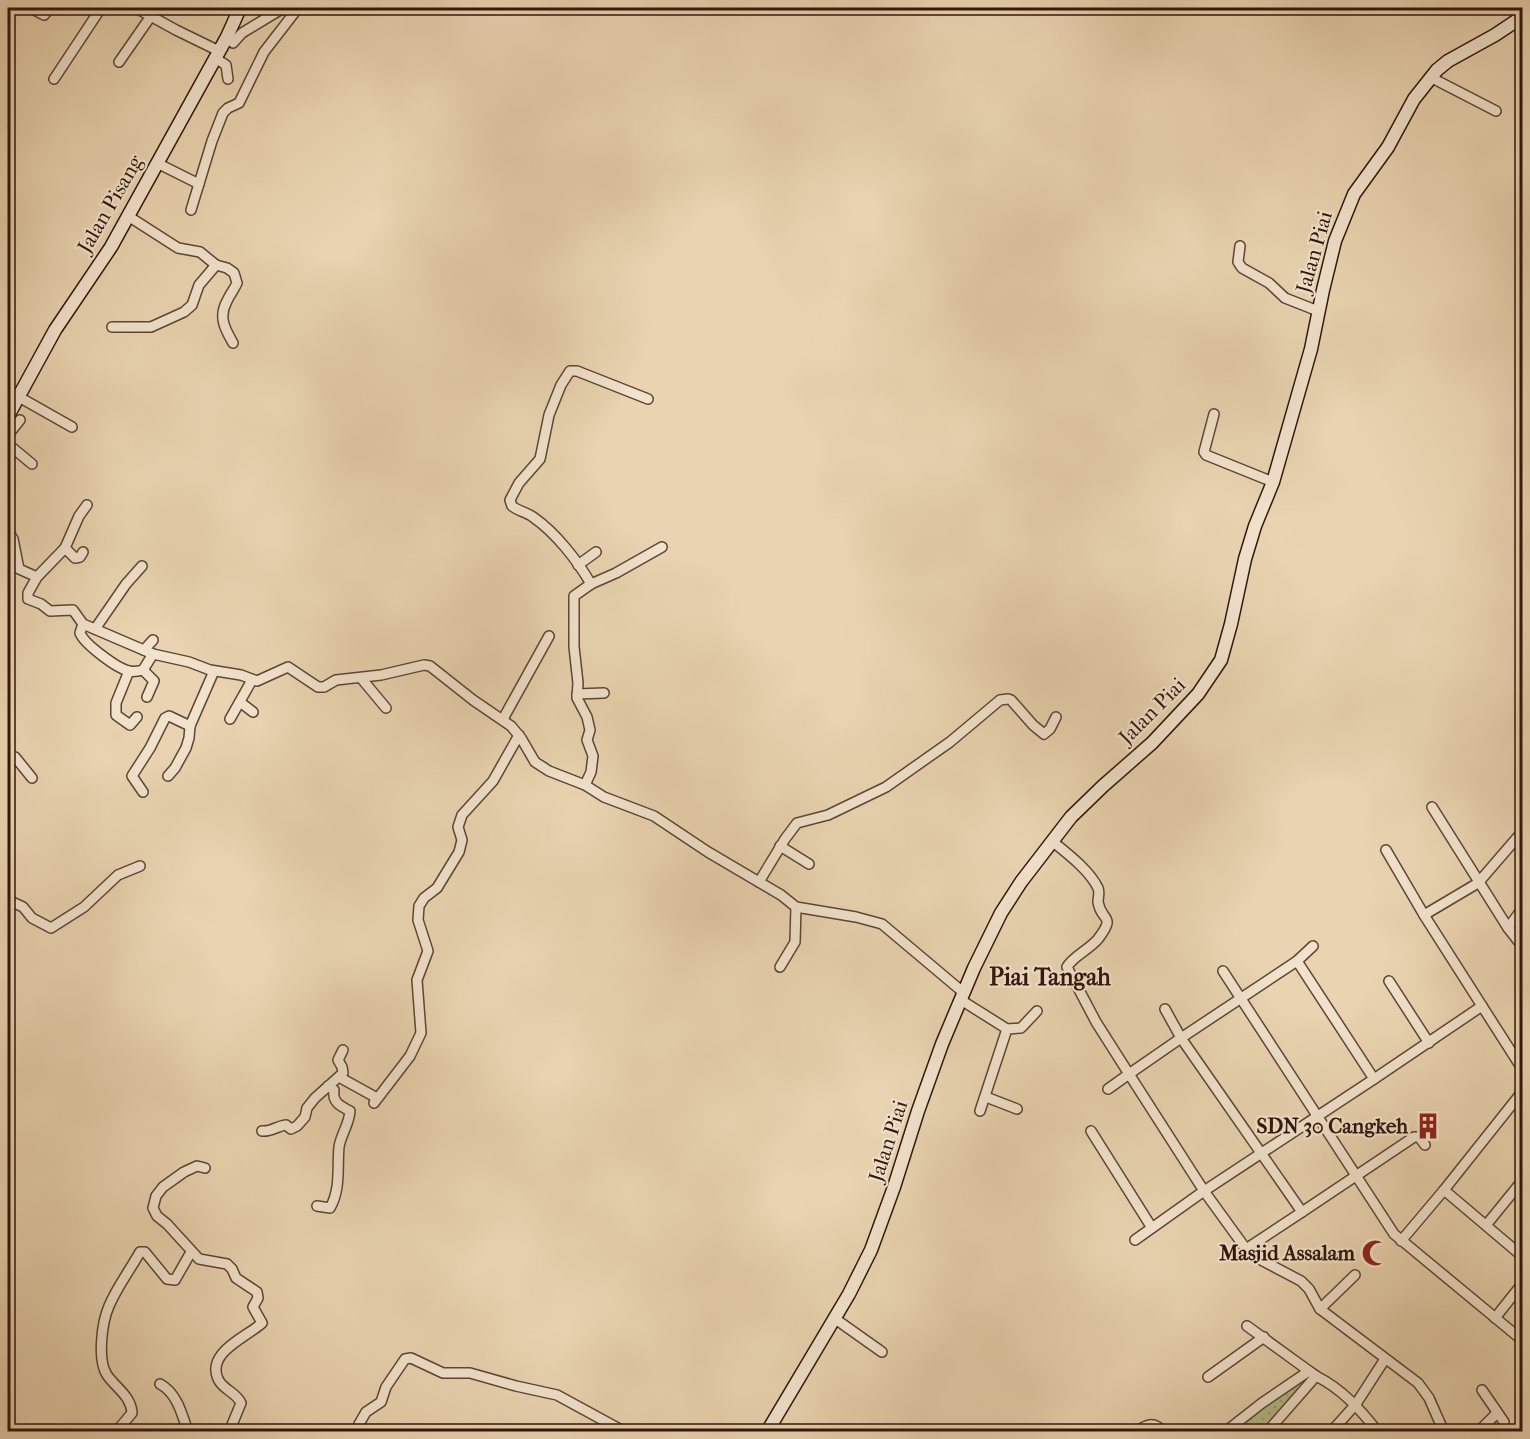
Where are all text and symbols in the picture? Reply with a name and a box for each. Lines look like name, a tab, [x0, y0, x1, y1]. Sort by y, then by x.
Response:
street label: Jalan Pisang	[71, 150, 148, 259]
street label: Jalan Piai	[1290, 208, 1337, 298]
street label: Jalan Piai	[1112, 673, 1190, 751]
district label: Piai Tangah	[989, 963, 1111, 991]
street label: Jalan Piai	[863, 1097, 912, 1187]
building icon: SDN 30 Cangkeh	[1413, 1111, 1443, 1141]
place label: SDN 30 Cangkeh	[1256, 1114, 1408, 1138]
mosque icon: Masjid Assalam	[1360, 1238, 1390, 1268]
place label: Masjid Assalam	[1218, 1241, 1356, 1265]

